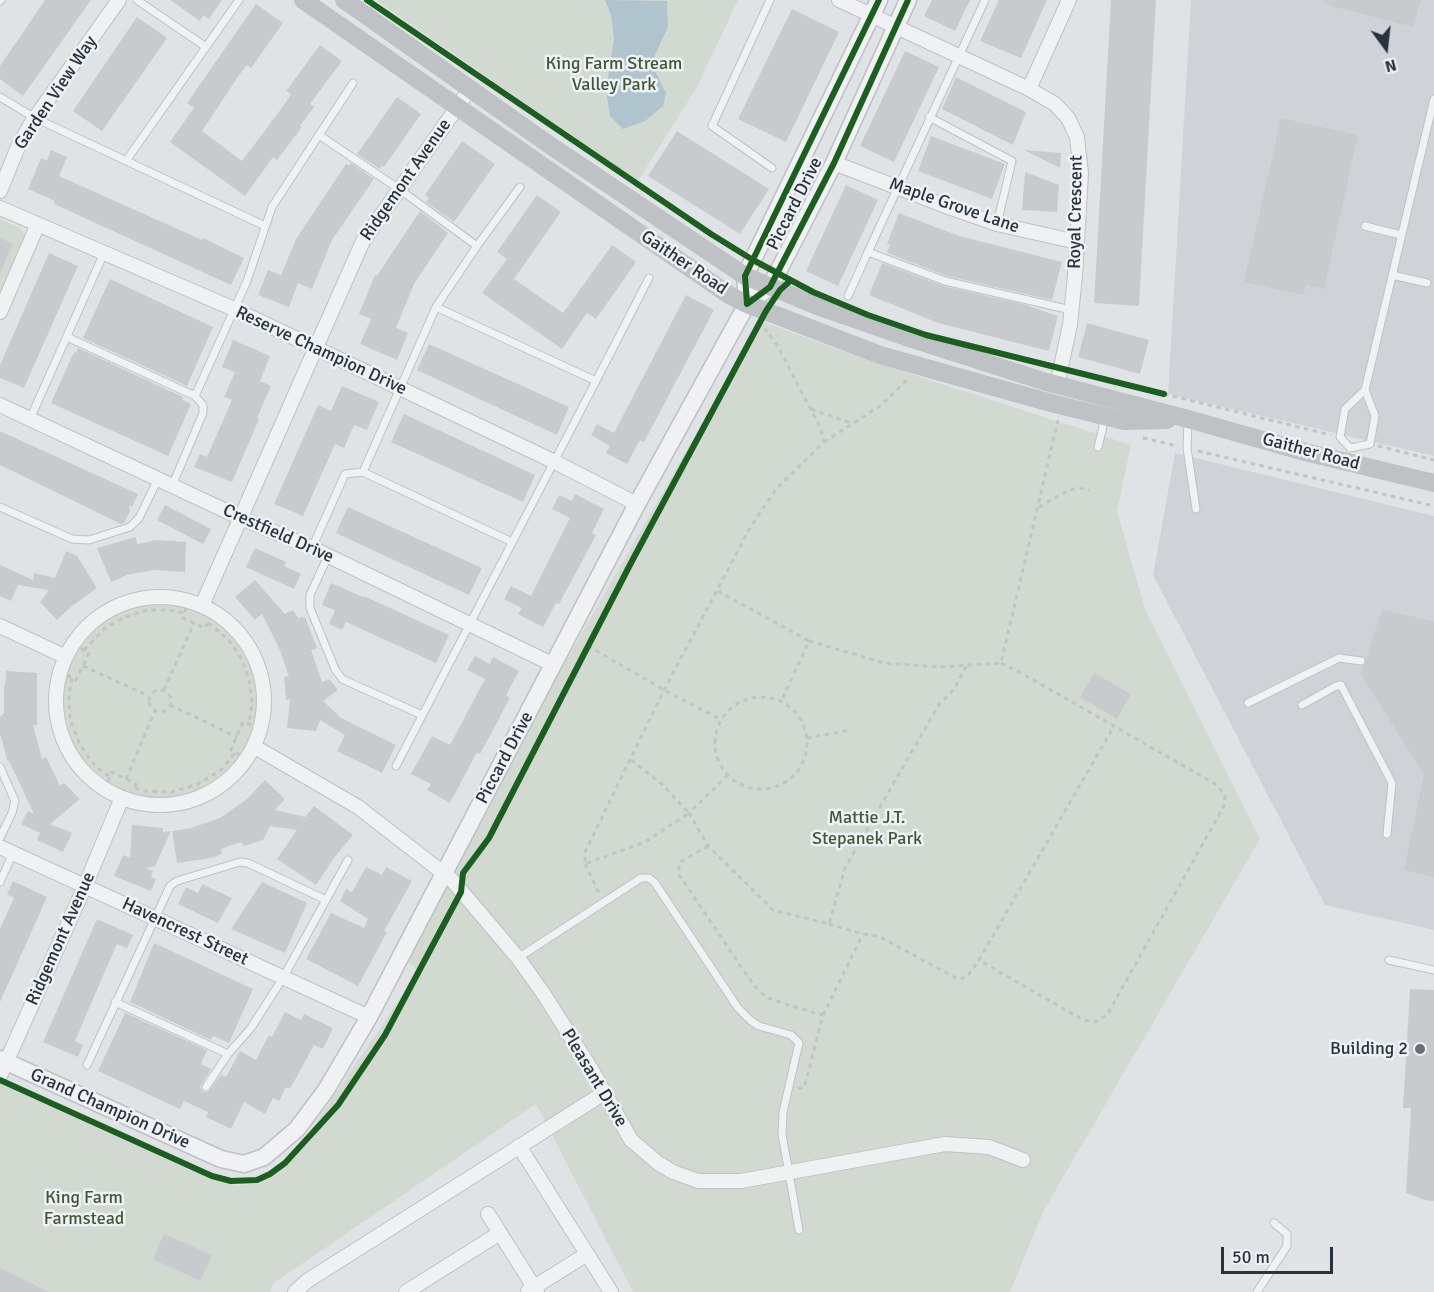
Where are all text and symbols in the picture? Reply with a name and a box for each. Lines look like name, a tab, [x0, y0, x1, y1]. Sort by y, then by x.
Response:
north arrow	[1356, 18, 1416, 78]
street label: Garden View Way	[10, 32, 102, 154]
park label: King Farm Stream Valley Park	[546, 53, 682, 96]
text: N	[1383, 54, 1399, 76]
street label: Ridgemont Avenue	[356, 115, 456, 245]
street label: Piccard Drive	[762, 154, 828, 254]
street label: Royal Crescent	[1064, 155, 1088, 269]
street label: Maple Grove Lane	[886, 174, 1022, 238]
street label: Gaither Road	[637, 226, 731, 300]
street label: Reserve Champion Drive	[232, 302, 410, 400]
street label: Gaither Road	[1260, 429, 1362, 475]
street label: Crestfield Drive	[219, 500, 337, 568]
street label: Piccard Drive	[472, 708, 538, 808]
park label: Mattie J.T. Stepanek Park	[812, 807, 922, 850]
street label: Ridgemont Avenue	[22, 869, 100, 1009]
street label: Havencrest Street	[119, 893, 251, 971]
street label: Pleasant Drive	[556, 1025, 632, 1131]
place label: Building 2	[1330, 1038, 1408, 1060]
marker: Building 2	[1413, 1042, 1427, 1056]
street label: Grand Champion Drive	[27, 1064, 193, 1154]
park label: King Farm Farmstead	[44, 1187, 124, 1230]
scale bar	[1224, 1235, 1336, 1273]
text: 50 m	[1232, 1246, 1270, 1268]

